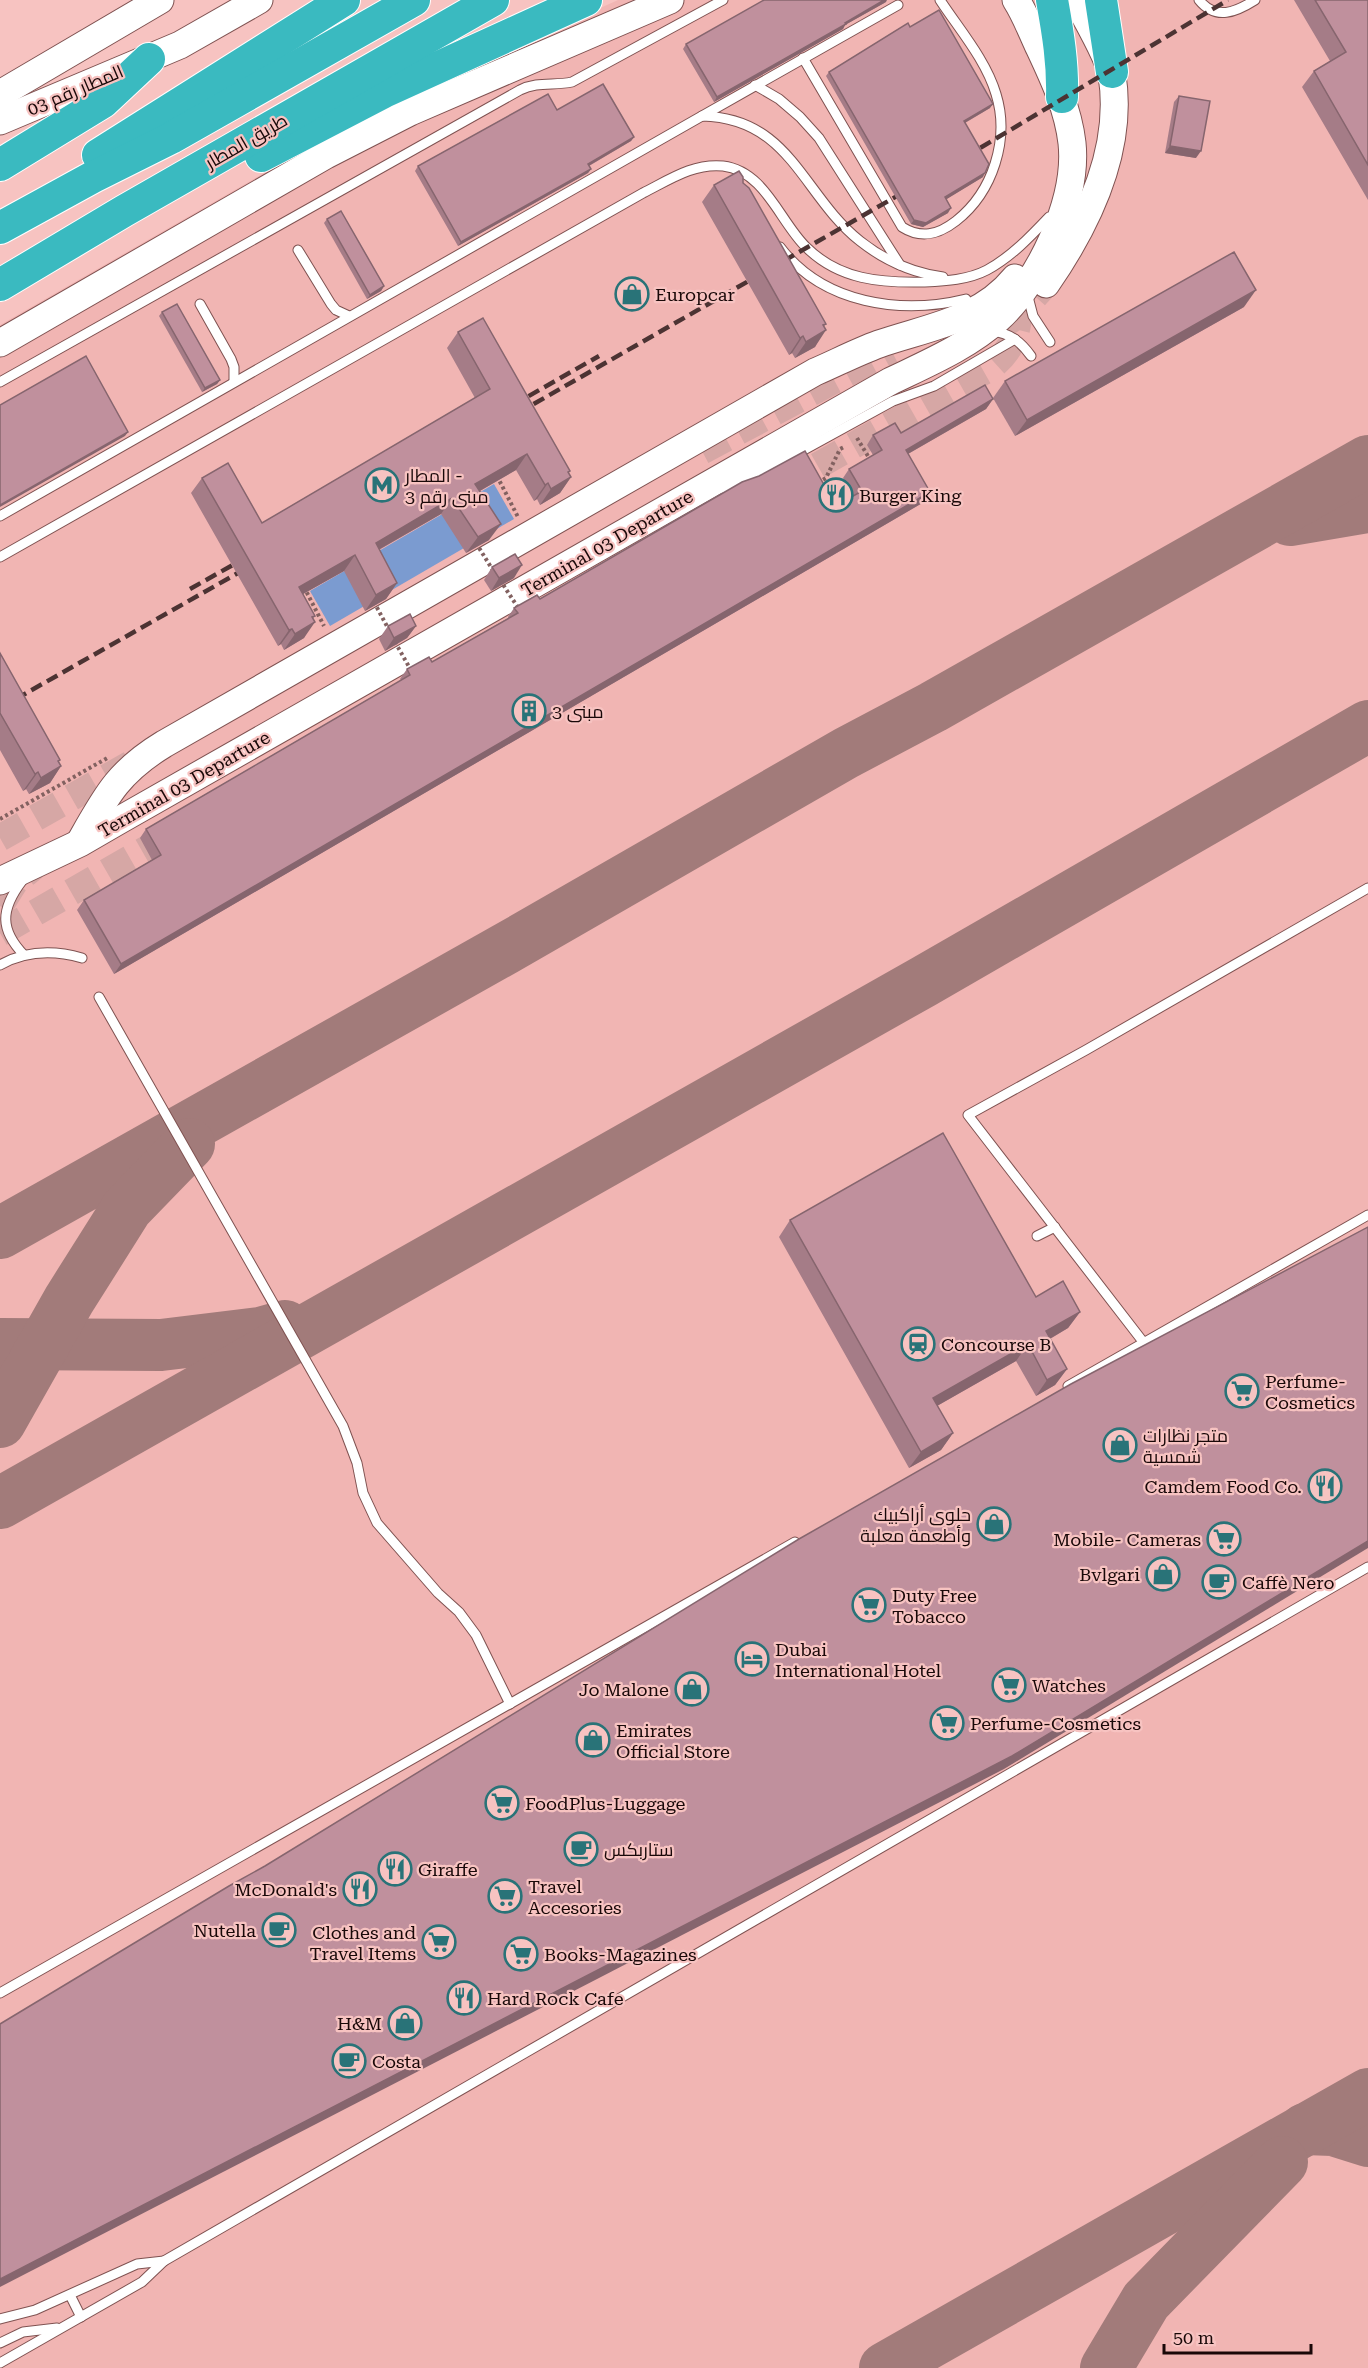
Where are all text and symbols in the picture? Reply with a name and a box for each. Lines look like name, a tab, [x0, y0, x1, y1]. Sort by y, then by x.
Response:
street label: المطار رقم 03	[24, 60, 127, 121]
street label: طريق المطار	[200, 109, 292, 175]
shop icon: Europcar	[614, 276, 650, 312]
place label: Europcar	[655, 284, 735, 305]
place label: المطار - مبنى رقم 3	[404, 465, 489, 509]
metro station icon: المطار - مبنى رقم 3	[364, 467, 400, 503]
restaurant icon: Burger King	[818, 477, 854, 513]
street label: Terminal 03 Departure	[518, 485, 697, 601]
place label: Burger King	[859, 485, 962, 506]
building icon: مبنى 3	[511, 693, 547, 729]
place label: مبنى 3	[552, 701, 604, 723]
street label: Terminal 03 Departure	[95, 726, 274, 842]
station icon: Concourse B	[900, 1326, 936, 1362]
place label: Concourse B	[941, 1334, 1051, 1355]
place label: Perfume- Cosmetics	[1265, 1371, 1355, 1413]
supermarket icon: Perfume- Cosmetics	[1224, 1373, 1260, 1409]
place label: متجر نظارات شمسية	[1143, 1425, 1228, 1467]
shop icon: متجر نظارات شمسية	[1102, 1427, 1138, 1463]
restaurant icon: Camdem Food Co.	[1307, 1468, 1343, 1504]
place label: Camdem Food Co.	[1145, 1476, 1302, 1497]
place label: حلوى أراكبيك وأطعمة معلبة	[860, 1504, 971, 1547]
shop icon: حلوى أراكبيك وأطعمة معلبة	[976, 1506, 1012, 1542]
supermarket icon: Mobile- Cameras	[1206, 1521, 1242, 1557]
place label: Mobile- Cameras	[1053, 1529, 1201, 1550]
shop icon: Bvlgari	[1145, 1556, 1181, 1592]
place label: Bvlgari	[1079, 1564, 1140, 1585]
cafe icon: Caffè Nero	[1201, 1564, 1237, 1600]
place label: Caffè Nero	[1242, 1572, 1334, 1593]
place label: Duty Free Tobacco	[892, 1585, 977, 1627]
supermarket icon: Duty Free Tobacco	[851, 1587, 887, 1623]
place label: Dubai International Hotel	[775, 1639, 941, 1681]
hotel icon: Dubai International Hotel	[734, 1641, 770, 1677]
supermarket icon: Watches	[991, 1667, 1027, 1703]
shop icon: Jo Malone	[674, 1671, 710, 1707]
place label: Watches	[1032, 1675, 1106, 1696]
place label: Jo Malone	[579, 1679, 669, 1700]
supermarket icon: Perfume-Cosmetics	[929, 1705, 965, 1741]
place label: Perfume-Cosmetics	[970, 1713, 1141, 1734]
place label: Emirates Official Store	[616, 1720, 730, 1762]
shop icon: Emirates Official Store	[575, 1722, 611, 1758]
supermarket icon: FoodPlus-Luggage	[484, 1785, 520, 1821]
place label: FoodPlus-Luggage	[525, 1793, 686, 1814]
cafe icon: ستاربكس	[563, 1831, 599, 1867]
place label: ستاربكس	[604, 1839, 673, 1861]
restaurant icon: Giraffe	[377, 1851, 413, 1887]
place label: Giraffe	[418, 1859, 478, 1880]
restaurant icon: McDonald's	[342, 1871, 378, 1907]
place label: Travel Accesories	[528, 1876, 622, 1918]
supermarket icon: Travel Accesories	[487, 1878, 523, 1914]
place label: McDonald's	[234, 1879, 337, 1900]
cafe icon: Nutella	[261, 1912, 297, 1948]
place label: Nutella	[193, 1920, 256, 1941]
place label: Clothes and Travel Items	[310, 1922, 416, 1964]
supermarket icon: Clothes and Travel Items	[421, 1924, 457, 1960]
supermarket icon: Books-Magazines	[503, 1936, 539, 1972]
place label: Books-Magazines	[544, 1944, 697, 1965]
restaurant icon: Hard Rock Cafe	[446, 1980, 482, 2016]
place label: Hard Rock Cafe	[487, 1988, 624, 2009]
shop icon: H&M	[387, 2005, 423, 2041]
place label: H&M	[337, 2013, 382, 2034]
cafe icon: Costa	[331, 2043, 367, 2079]
place label: Costa	[372, 2051, 421, 2072]
scale bar	[1164, 2317, 1311, 2355]
text: 50 m	[1173, 2327, 1214, 2348]

